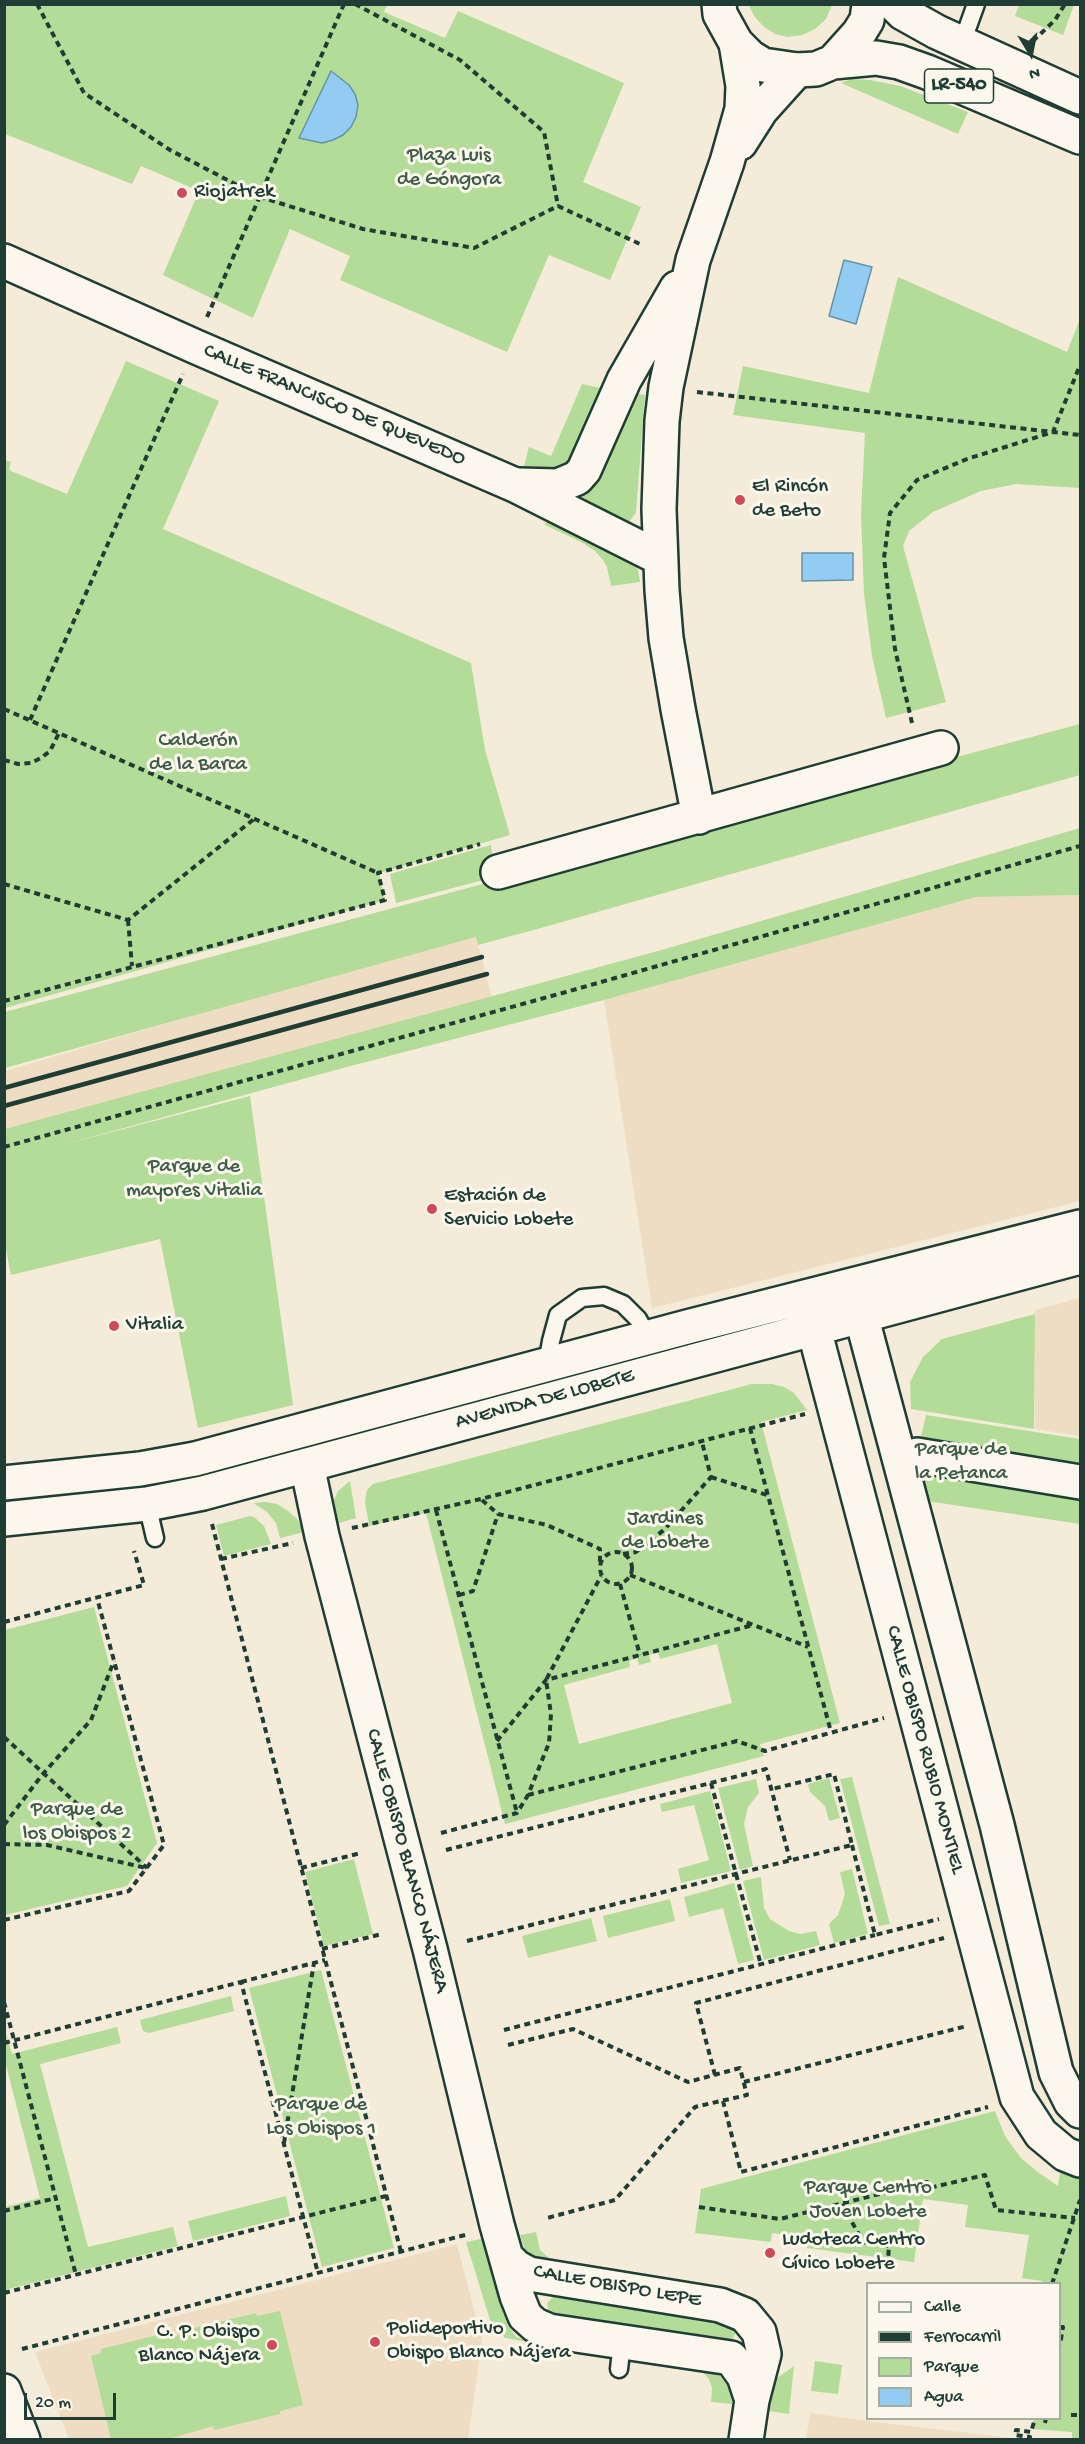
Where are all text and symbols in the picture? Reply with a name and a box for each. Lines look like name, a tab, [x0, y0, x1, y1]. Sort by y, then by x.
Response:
north arrow	[1001, 24, 1061, 84]
text: N	[1027, 62, 1041, 82]
road number: LR-540	[924, 69, 994, 103]
park label: Plaza Luis de Góngora	[397, 144, 501, 194]
place label: Riojatrek	[194, 180, 274, 206]
marker: Riojatrek	[175, 186, 189, 200]
street label: CALLE FRANCISCO DE QUEVEDO	[199, 339, 469, 473]
place label: El Rincón de Beto	[752, 475, 828, 525]
marker: El Rincón de Beto	[733, 493, 747, 507]
park label: Calderón de la Barca	[149, 729, 247, 779]
park label: Parque de mayores Vitalia	[126, 1155, 262, 1205]
place label: Estación de Servicio Lobete	[444, 1184, 573, 1234]
marker: Estación de Servicio Lobete	[425, 1202, 439, 1216]
place label: Vitalia	[126, 1313, 183, 1339]
marker: Vitalia	[107, 1319, 121, 1333]
street label: AVENIDA DE LOBETE	[453, 1364, 637, 1436]
park label: Parque de la Petanca	[915, 1438, 1007, 1488]
park label: Jardines de Lobete	[621, 1507, 709, 1557]
street label: CALLE OBISPO RUBIO MONTIEL	[879, 1623, 969, 1877]
street label: CALLE OBISPO BLANCO NÁJERA	[359, 1726, 453, 1996]
park label: Parque de los Obispos 2	[23, 1798, 131, 1848]
park label: Parque de Los Obispos 1	[266, 2093, 376, 2143]
park label: Parque Centro Joven Lobete	[804, 2176, 932, 2226]
place label: Ludoteca Centro Cívico Lobete	[782, 2228, 925, 2278]
marker: Ludoteca Centro Cívico Lobete	[763, 2246, 777, 2260]
street label: CALLE OBISPO LEPE	[531, 2260, 703, 2314]
legend	[866, 2282, 1061, 2420]
text: Calle	[924, 2297, 961, 2318]
place label: Polideportivo Obispo Blanco Nájera	[387, 2317, 571, 2367]
place label: C. P. Obispo Blanco Nájera	[139, 2320, 260, 2370]
text: Ferrocarril	[924, 2327, 1001, 2348]
marker: Polideportivo Obispo Blanco Nájera	[368, 2335, 382, 2349]
marker: C. P. Obispo Blanco Nájera	[265, 2338, 279, 2352]
text: Parque	[924, 2357, 979, 2378]
scale bar	[27, 2381, 118, 2419]
text: Agua	[924, 2387, 963, 2408]
text: 20 m	[35, 2393, 71, 2414]

